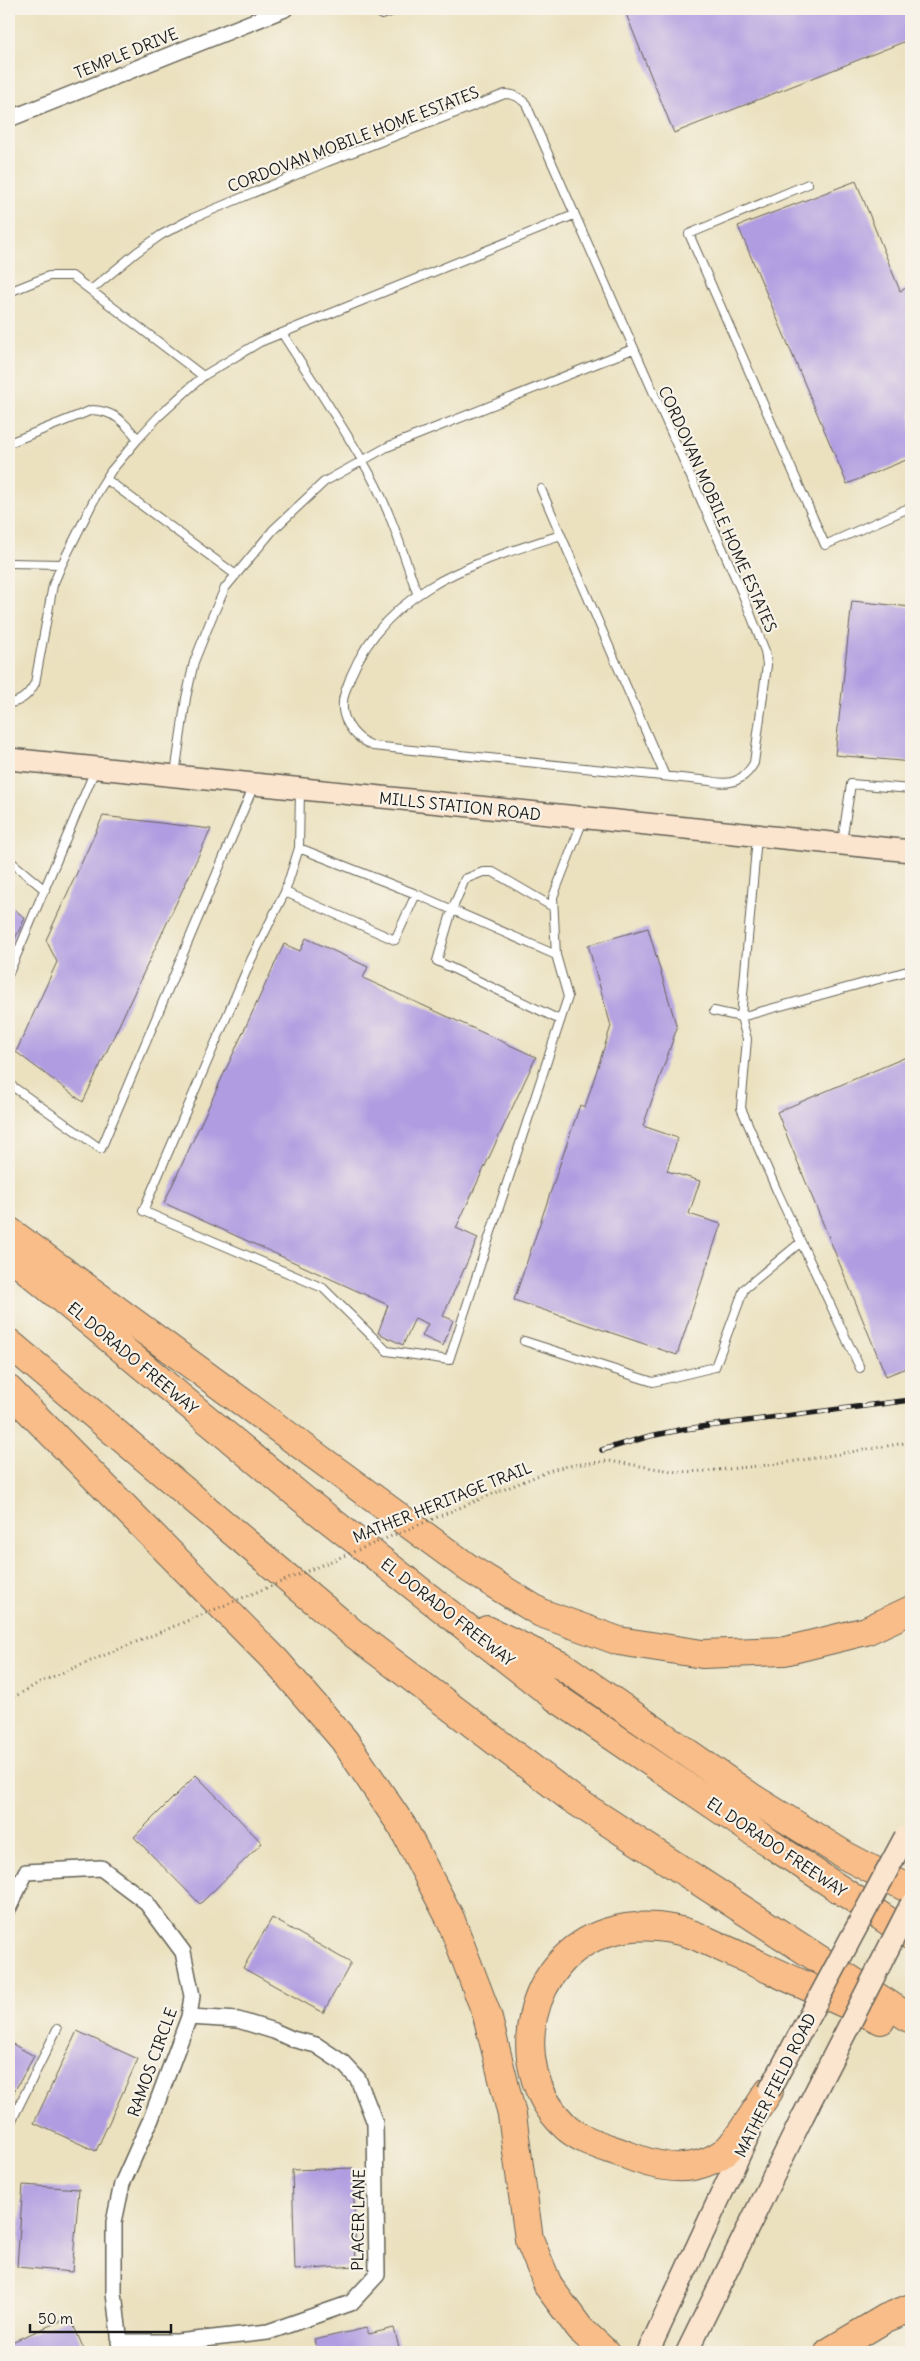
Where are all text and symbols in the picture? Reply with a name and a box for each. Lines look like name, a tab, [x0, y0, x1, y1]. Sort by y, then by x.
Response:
street label: TEMPLE DRIVE	[71, 23, 181, 83]
street label: CORDOVAN MOBILE HOME ESTATES	[224, 82, 482, 196]
street label: CORDOVAN MOBILE HOME ESTATES	[654, 383, 782, 635]
street label: MILLS STATION ROAD	[378, 788, 542, 824]
street label: EL DORADO FREEWAY	[64, 1298, 202, 1419]
street label: MATHER HERITAGE TRAIL	[350, 1457, 535, 1547]
street label: EL DORADO FREEWAY	[377, 1554, 519, 1671]
street label: EL DORADO FREEWAY	[703, 1793, 851, 1901]
street label: RAMOS CIRCLE	[123, 2005, 181, 2119]
street label: MATHER FIELD ROAD	[730, 2010, 820, 2160]
street label: PLACER LANE	[347, 2169, 369, 2271]
scale bar	[30, 2301, 171, 2333]
text: 50 m	[38, 2309, 73, 2328]

